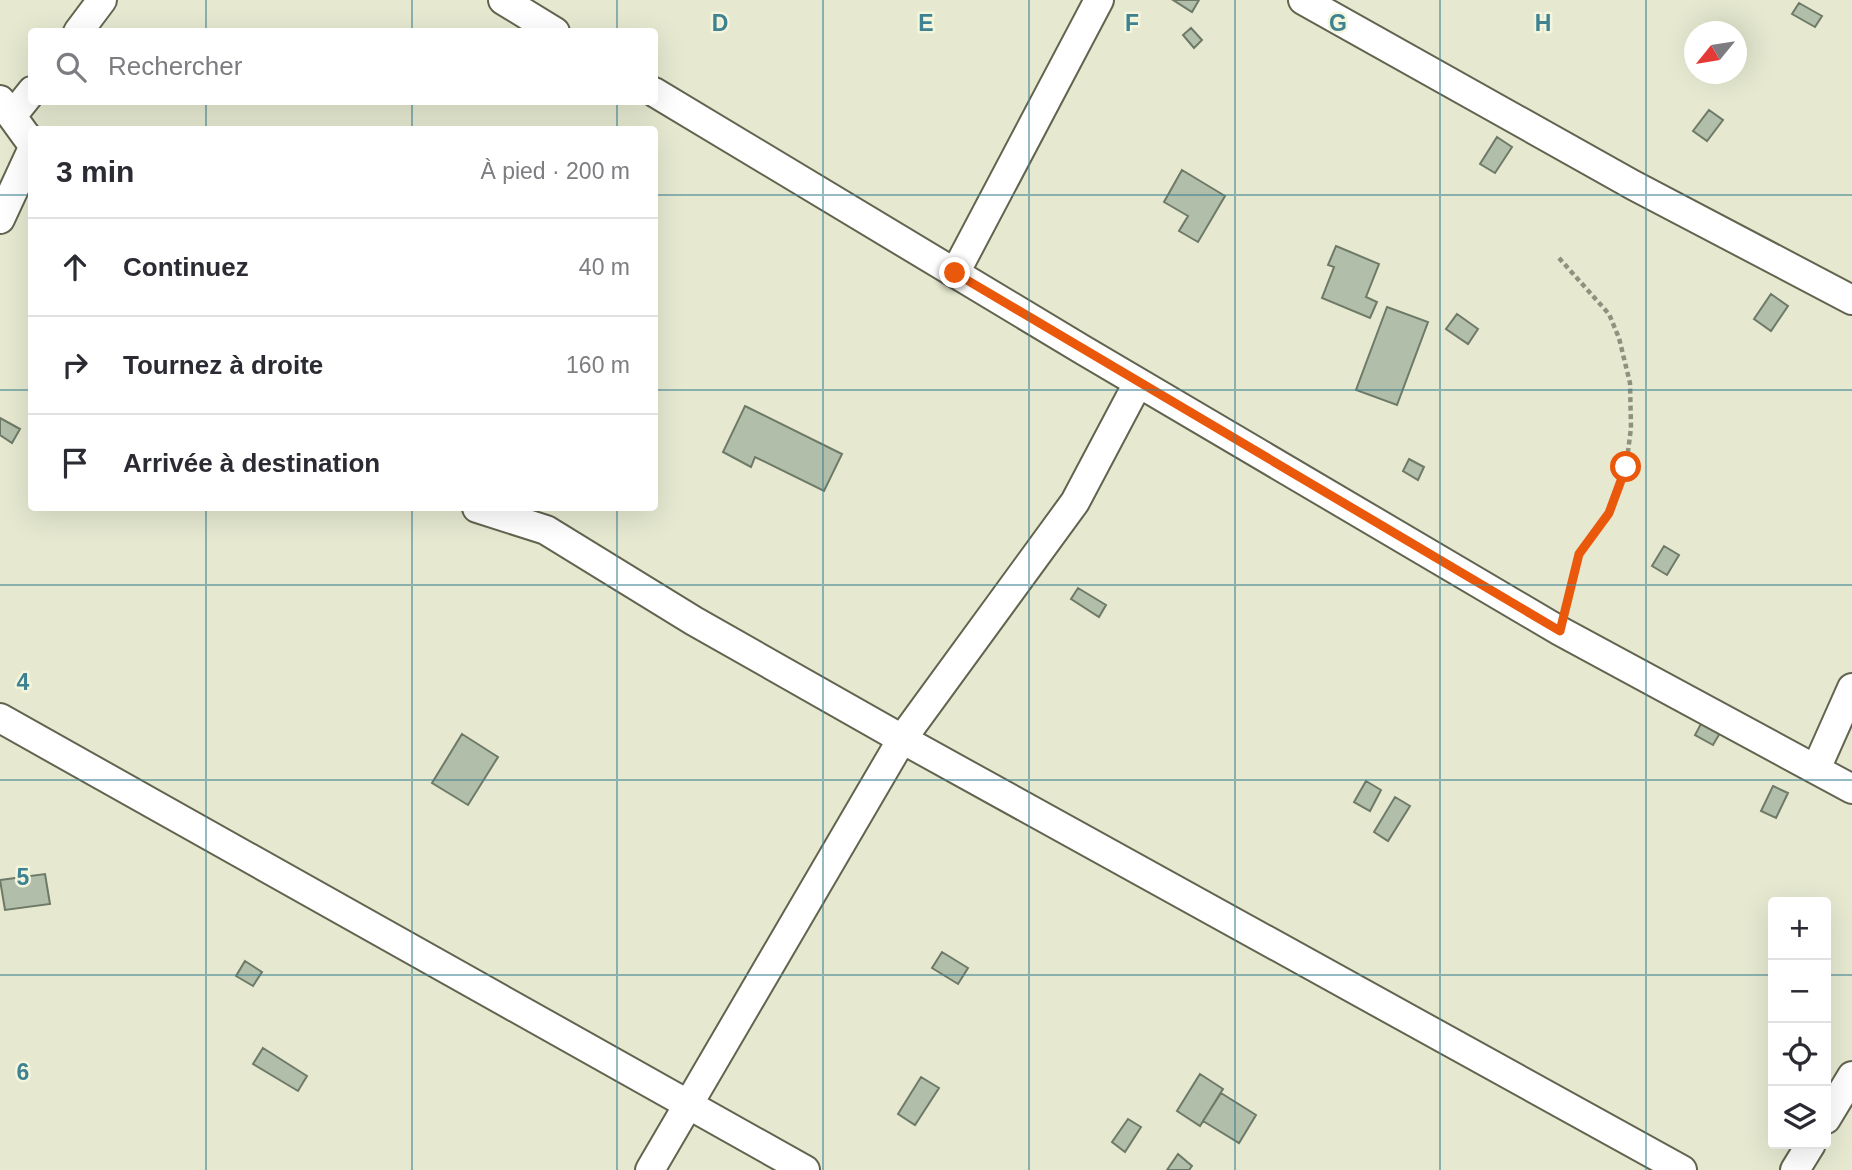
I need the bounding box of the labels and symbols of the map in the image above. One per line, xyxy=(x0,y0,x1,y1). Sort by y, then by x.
text: D xyxy=(712,10,728,36)
text: E xyxy=(918,10,934,36)
text: F xyxy=(1125,10,1139,36)
text: G xyxy=(1329,10,1347,36)
text: H xyxy=(1535,10,1551,36)
north arrow xyxy=(1684,21,1747,84)
route end xyxy=(939,257,970,288)
route start xyxy=(1610,451,1641,482)
text: 4 xyxy=(17,669,30,695)
text: 5 xyxy=(17,864,30,890)
text: 6 xyxy=(17,1059,29,1085)

